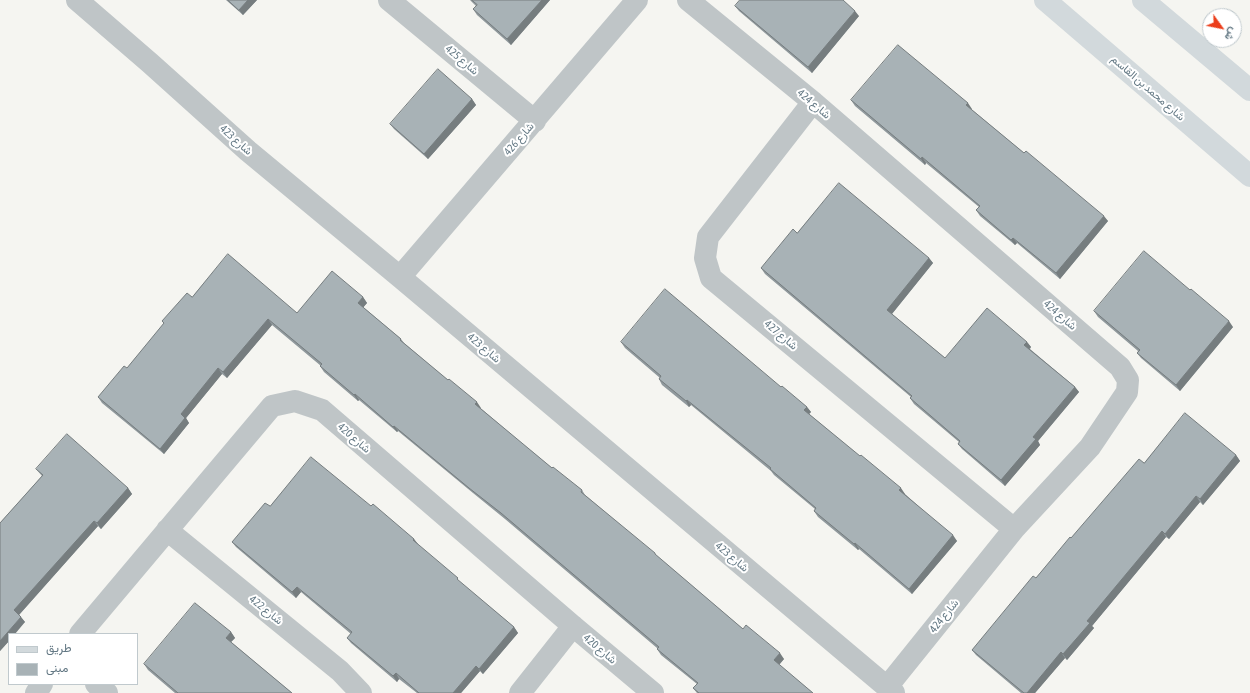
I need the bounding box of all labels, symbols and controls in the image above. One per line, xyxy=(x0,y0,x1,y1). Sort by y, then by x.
north arrow xyxy=(1202,8,1242,48)
text: ش xyxy=(1223,25,1240,43)
street label: شارع 425 xyxy=(443,42,481,78)
street label: شارع محمد بن القاسم xyxy=(1109,52,1187,124)
street label: شارع 424 xyxy=(795,86,833,122)
street label: شارع 426 xyxy=(501,120,537,158)
street label: شارع 423 xyxy=(217,122,255,158)
street label: شارع 424 xyxy=(1041,297,1079,333)
street label: شارع 427 xyxy=(762,317,800,353)
street label: شارع 423 xyxy=(465,330,503,366)
street label: شارع 420 xyxy=(335,420,373,456)
street label: شارع 423 xyxy=(713,539,751,575)
street label: شارع 422 xyxy=(247,593,285,627)
street label: شارع 424 xyxy=(927,597,961,635)
street label: شارع 420 xyxy=(581,631,619,667)
legend xyxy=(8,633,138,685)
text: طريق xyxy=(46,641,71,655)
text: مبنى xyxy=(46,661,68,675)

